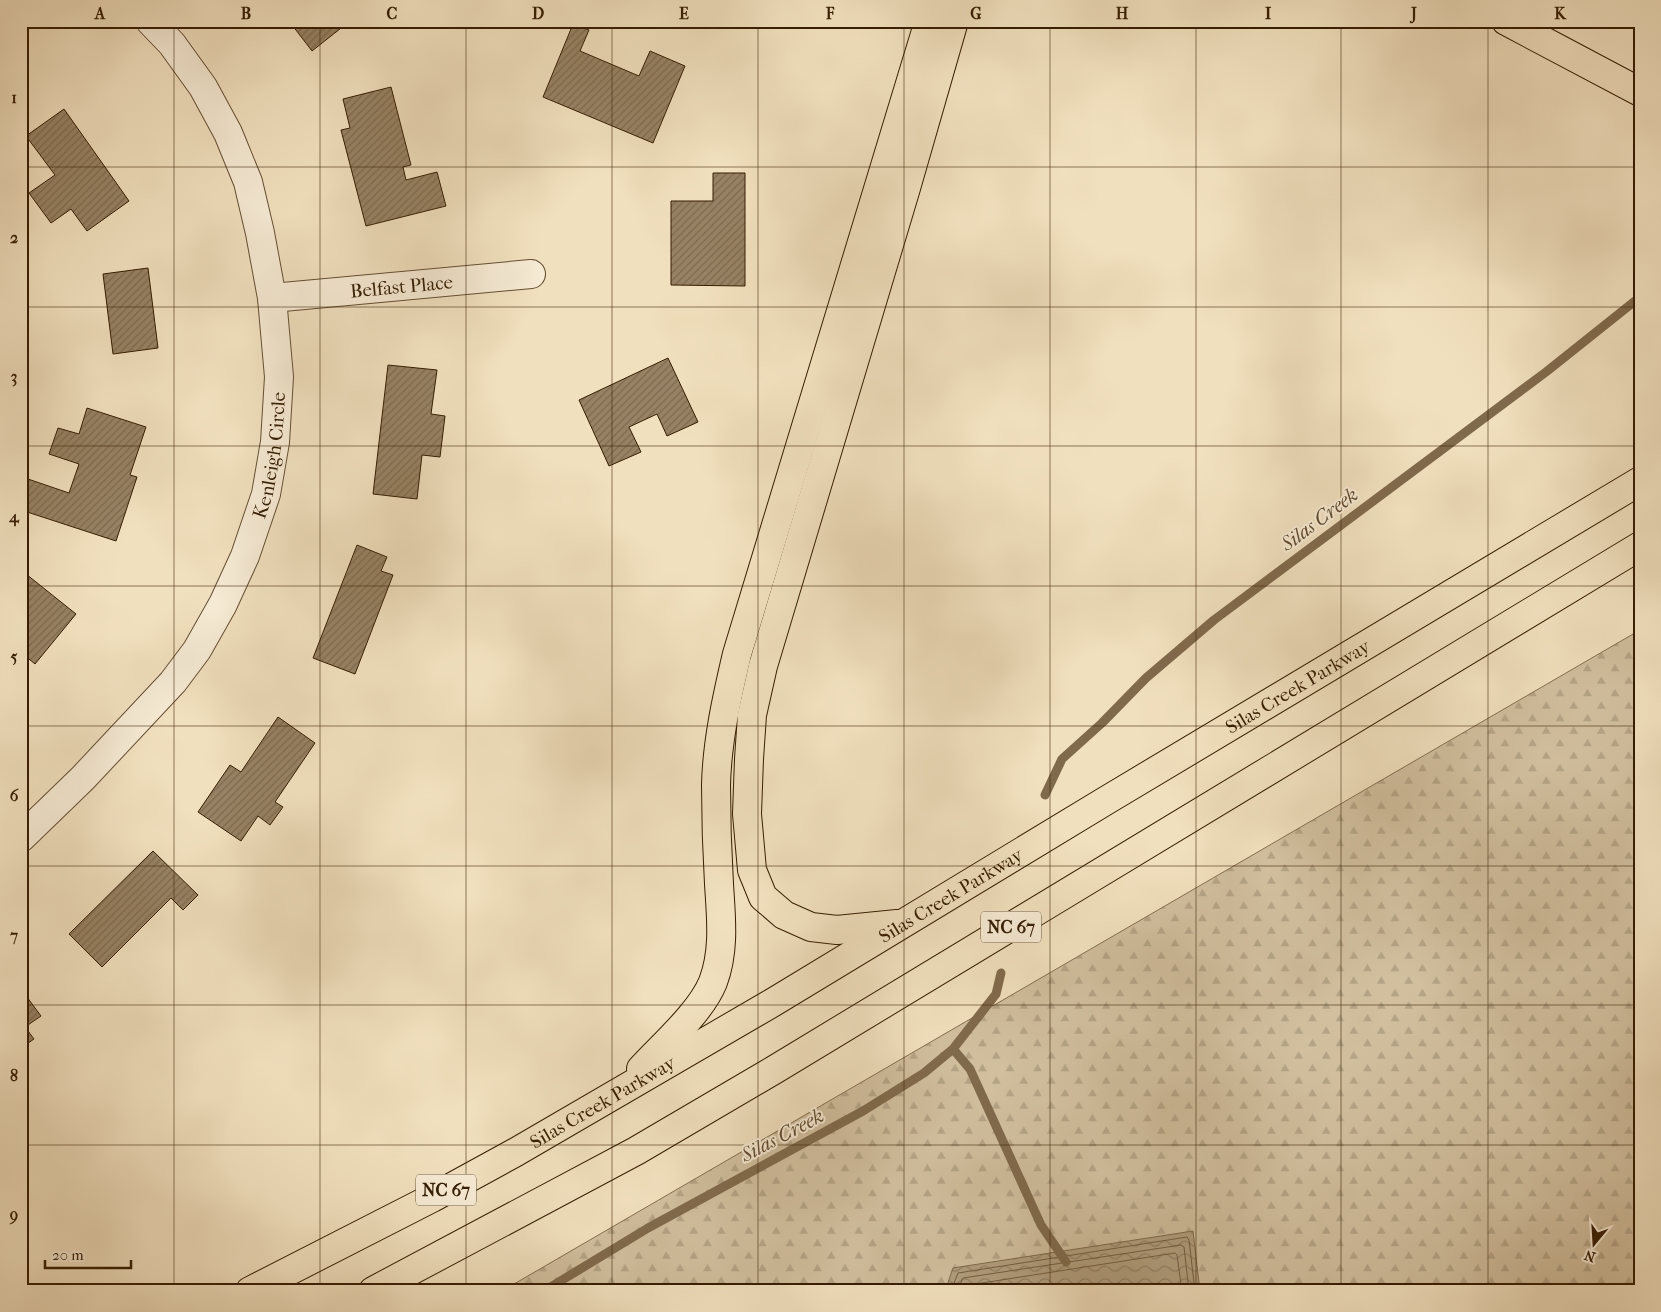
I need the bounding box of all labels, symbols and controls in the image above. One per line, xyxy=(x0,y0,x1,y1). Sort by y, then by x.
text: A xyxy=(94,4,106,23)
text: B xyxy=(241,4,251,23)
text: C xyxy=(387,4,398,23)
text: D xyxy=(532,4,544,23)
text: E xyxy=(679,4,689,23)
text: F xyxy=(825,4,835,23)
text: G xyxy=(970,4,982,23)
text: H xyxy=(1116,4,1129,23)
text: I xyxy=(1265,4,1272,23)
text: J xyxy=(1409,4,1417,24)
text: K xyxy=(1554,4,1567,23)
text: 1 xyxy=(11,88,17,107)
text: 2 xyxy=(10,228,18,247)
street label: Belfast Place xyxy=(349,271,454,303)
text: 3 xyxy=(11,367,17,387)
street label: Kenleigh Circle xyxy=(249,391,290,522)
water label: Silas Creek xyxy=(1275,483,1362,556)
text: 4 xyxy=(8,507,20,527)
street label: Silas Creek Parkway xyxy=(1222,635,1375,738)
text: 5 xyxy=(11,647,18,666)
text: 6 xyxy=(10,786,19,805)
street label: Silas Creek Parkway xyxy=(875,843,1028,948)
road number: NC 67 xyxy=(981,912,1041,942)
text: 7 xyxy=(9,926,18,945)
street label: Silas Creek Parkway xyxy=(526,1051,680,1153)
text: 8 xyxy=(10,1066,18,1085)
water label: Silas Creek xyxy=(736,1104,828,1167)
road number: NC 67 xyxy=(416,1174,476,1206)
text: 9 xyxy=(9,1205,18,1225)
north arrow xyxy=(1568,1220,1618,1270)
scale bar xyxy=(45,1237,131,1269)
text: 20 m xyxy=(52,1246,84,1264)
text: N xyxy=(1582,1246,1598,1266)

